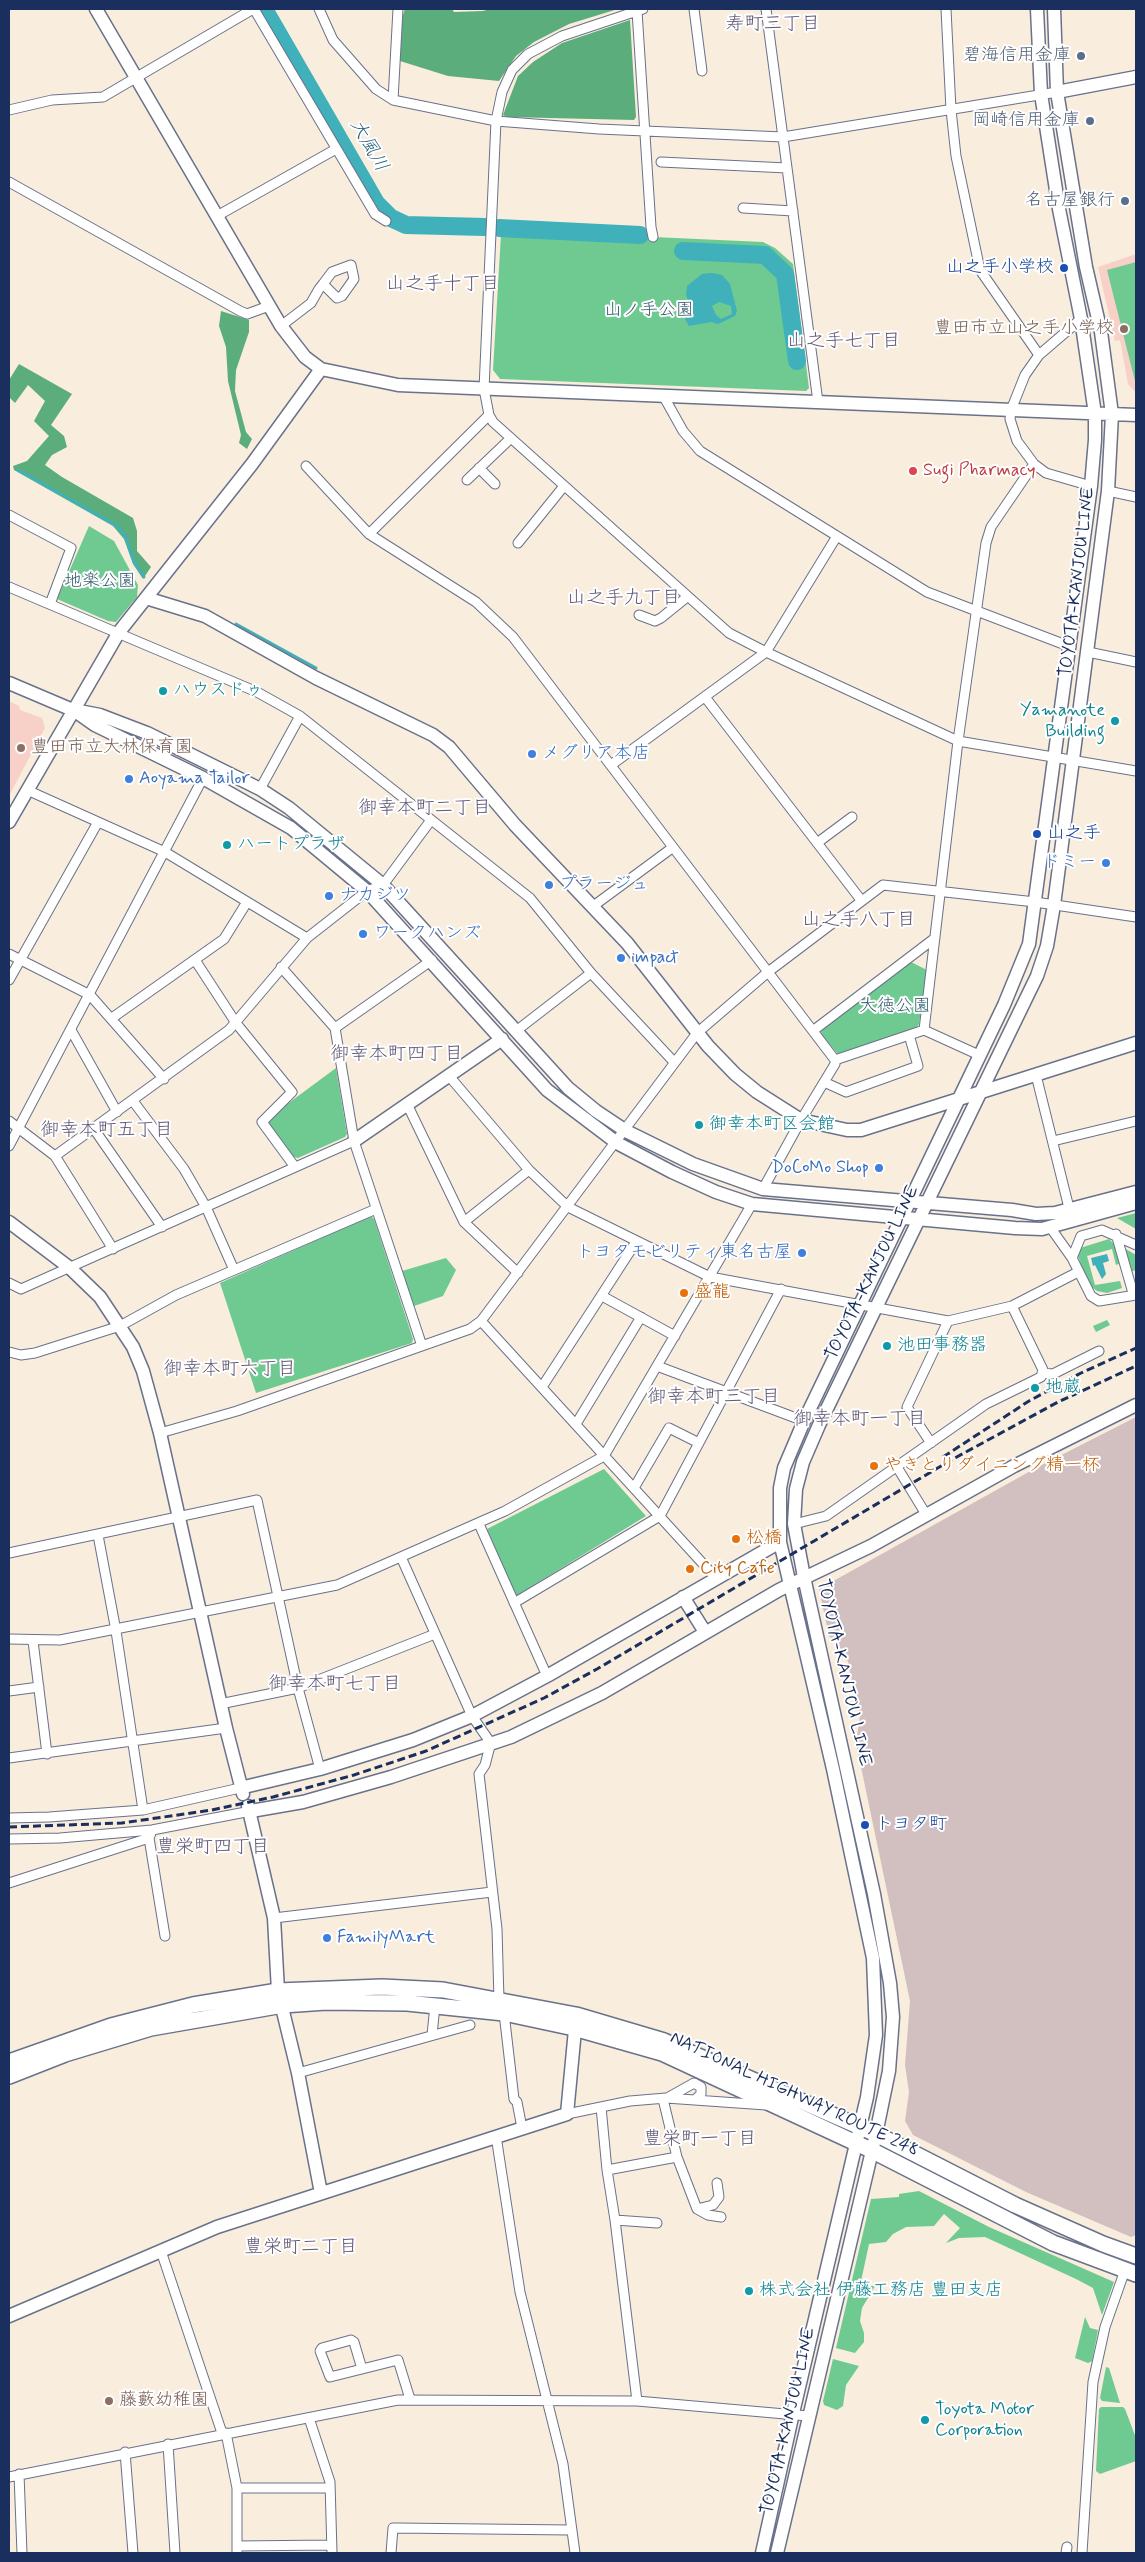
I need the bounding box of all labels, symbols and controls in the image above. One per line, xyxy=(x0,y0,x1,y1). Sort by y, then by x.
district label: 寿町三丁目 xyxy=(726,14,820,36)
place label: 碧海信用金庫 xyxy=(963,45,1071,67)
marker: 碧海信用金庫 xyxy=(1075,50,1087,62)
place label: 岡崎信用金庫 xyxy=(972,110,1080,132)
marker: 岡崎信用金庫 xyxy=(1084,115,1096,127)
water label: 大風川 xyxy=(344,116,392,176)
place label: 名古屋銀行 xyxy=(1025,190,1115,212)
marker: 名古屋銀行 xyxy=(1119,195,1131,207)
place label: 山之手小学校 xyxy=(946,257,1054,279)
marker: 山之手小学校 xyxy=(1058,262,1070,274)
district label: 山之手十丁目 xyxy=(386,274,500,296)
park label: 山ノ手公園 xyxy=(604,300,694,322)
place label: 豊田市立山之手小学校 xyxy=(934,318,1114,340)
marker: 豊田市立山之手小学校 xyxy=(1118,323,1130,335)
district label: 山之手七丁目 xyxy=(787,331,901,353)
place label: Sugi Pharmacy xyxy=(923,460,1036,482)
marker: Sugi Pharmacy xyxy=(907,465,919,477)
street label: TOYOTA-KANJOU LINE xyxy=(1056,486,1100,678)
park label: 地楽公園 xyxy=(64,571,136,593)
district label: 山之手九丁目 xyxy=(567,588,681,610)
place label: ハウスドゥ xyxy=(173,680,263,702)
marker: ハウスドゥ xyxy=(157,685,169,697)
place label: Yamanote Building xyxy=(1020,700,1105,742)
marker: Yamanote Building xyxy=(1109,715,1121,727)
place label: 豊田市立大林保育園 xyxy=(31,737,193,759)
marker: 豊田市立大林保育園 xyxy=(15,742,27,754)
place label: メグリア本店 xyxy=(542,743,650,765)
marker: メグリア本店 xyxy=(526,748,538,760)
place label: Aoyama Tailor xyxy=(139,768,250,790)
marker: Aoyama Tailor xyxy=(123,773,135,785)
district label: 御幸本町二丁目 xyxy=(359,798,491,820)
place label: 山之手 xyxy=(1047,823,1101,845)
marker: 山之手 xyxy=(1031,828,1043,840)
place label: ハートプラザ xyxy=(237,834,345,856)
marker: ハートプラザ xyxy=(221,839,233,851)
place label: ドミー xyxy=(1042,852,1096,874)
marker: ドミー xyxy=(1100,857,1112,869)
place label: プラージュ xyxy=(559,874,649,896)
marker: プラージュ xyxy=(543,879,555,891)
place label: ナカジツ xyxy=(339,885,411,907)
marker: ナカジツ xyxy=(323,890,335,902)
district label: 山之手八丁目 xyxy=(802,910,916,932)
place label: ワークハンズ xyxy=(373,923,481,945)
marker: ワークハンズ xyxy=(357,928,369,940)
place label: impact xyxy=(631,947,679,969)
marker: impact xyxy=(615,952,627,964)
park label: 大徳公園 xyxy=(859,996,931,1018)
district label: 御幸本町四丁目 xyxy=(331,1044,463,1066)
place label: 御幸本町区会館 xyxy=(709,1114,835,1136)
marker: 御幸本町区会館 xyxy=(693,1119,705,1131)
district label: 御幸本町五丁目 xyxy=(41,1120,173,1142)
place label: DoCoMo Shop xyxy=(772,1157,869,1179)
marker: DoCoMo Shop xyxy=(873,1162,885,1174)
street label: TOYOTA-KANJOU LINE xyxy=(821,1182,925,1364)
place label: トヨタモビリティ東名古屋 xyxy=(576,1242,792,1264)
marker: トヨタモビリティ東名古屋 xyxy=(796,1247,808,1259)
place label: 盛龍 xyxy=(694,1282,730,1304)
marker: 盛龍 xyxy=(678,1287,690,1299)
place label: 池田事務器 xyxy=(897,1335,987,1357)
marker: 池田事務器 xyxy=(881,1340,893,1352)
district label: 御幸本町六丁目 xyxy=(164,1359,296,1381)
place label: 地蔵 xyxy=(1045,1377,1081,1399)
marker: 地蔵 xyxy=(1029,1382,1041,1394)
district label: 御幸本町三丁目 xyxy=(648,1387,780,1409)
district label: 御幸本町一丁目 xyxy=(794,1409,926,1431)
place label: やきとりダイニング精一杯 xyxy=(884,1455,1100,1477)
marker: やきとりダイニング精一杯 xyxy=(868,1460,880,1472)
place label: 松橋 xyxy=(746,1528,782,1550)
marker: 松橋 xyxy=(730,1533,742,1545)
place label: City Cafe xyxy=(700,1558,775,1580)
marker: City Cafe xyxy=(684,1563,696,1575)
street label: TOYOTA-KANJOU LINE xyxy=(811,1577,875,1769)
district label: 御幸本町七丁目 xyxy=(269,1674,401,1696)
place label: トヨタ町 xyxy=(875,1814,947,1836)
marker: トヨタ町 xyxy=(859,1819,871,1831)
district label: 豊栄町四丁目 xyxy=(156,1837,270,1859)
place label: FamilyMart xyxy=(337,1927,435,1949)
marker: FamilyMart xyxy=(321,1932,333,1944)
street label: NATIONAL HIGHWAY ROUTE 248 xyxy=(666,2028,922,2162)
district label: 豊栄町一丁目 xyxy=(643,2129,757,2151)
district label: 豊栄町二丁目 xyxy=(244,2237,358,2259)
place label: 株式会社 伊藤工務店 豊田支店 xyxy=(759,2280,1003,2302)
marker: 株式会社 伊藤工務店 豊田支店 xyxy=(743,2285,755,2297)
street label: TOYOTA-KANJOU LINE xyxy=(757,2325,821,2517)
place label: 藤藪幼稚園 xyxy=(119,2390,209,2412)
marker: 藤藪幼稚園 xyxy=(103,2395,115,2407)
place label: Toyota Motor Corporation xyxy=(935,2399,1034,2442)
marker: Toyota Motor Corporation xyxy=(919,2414,931,2426)

